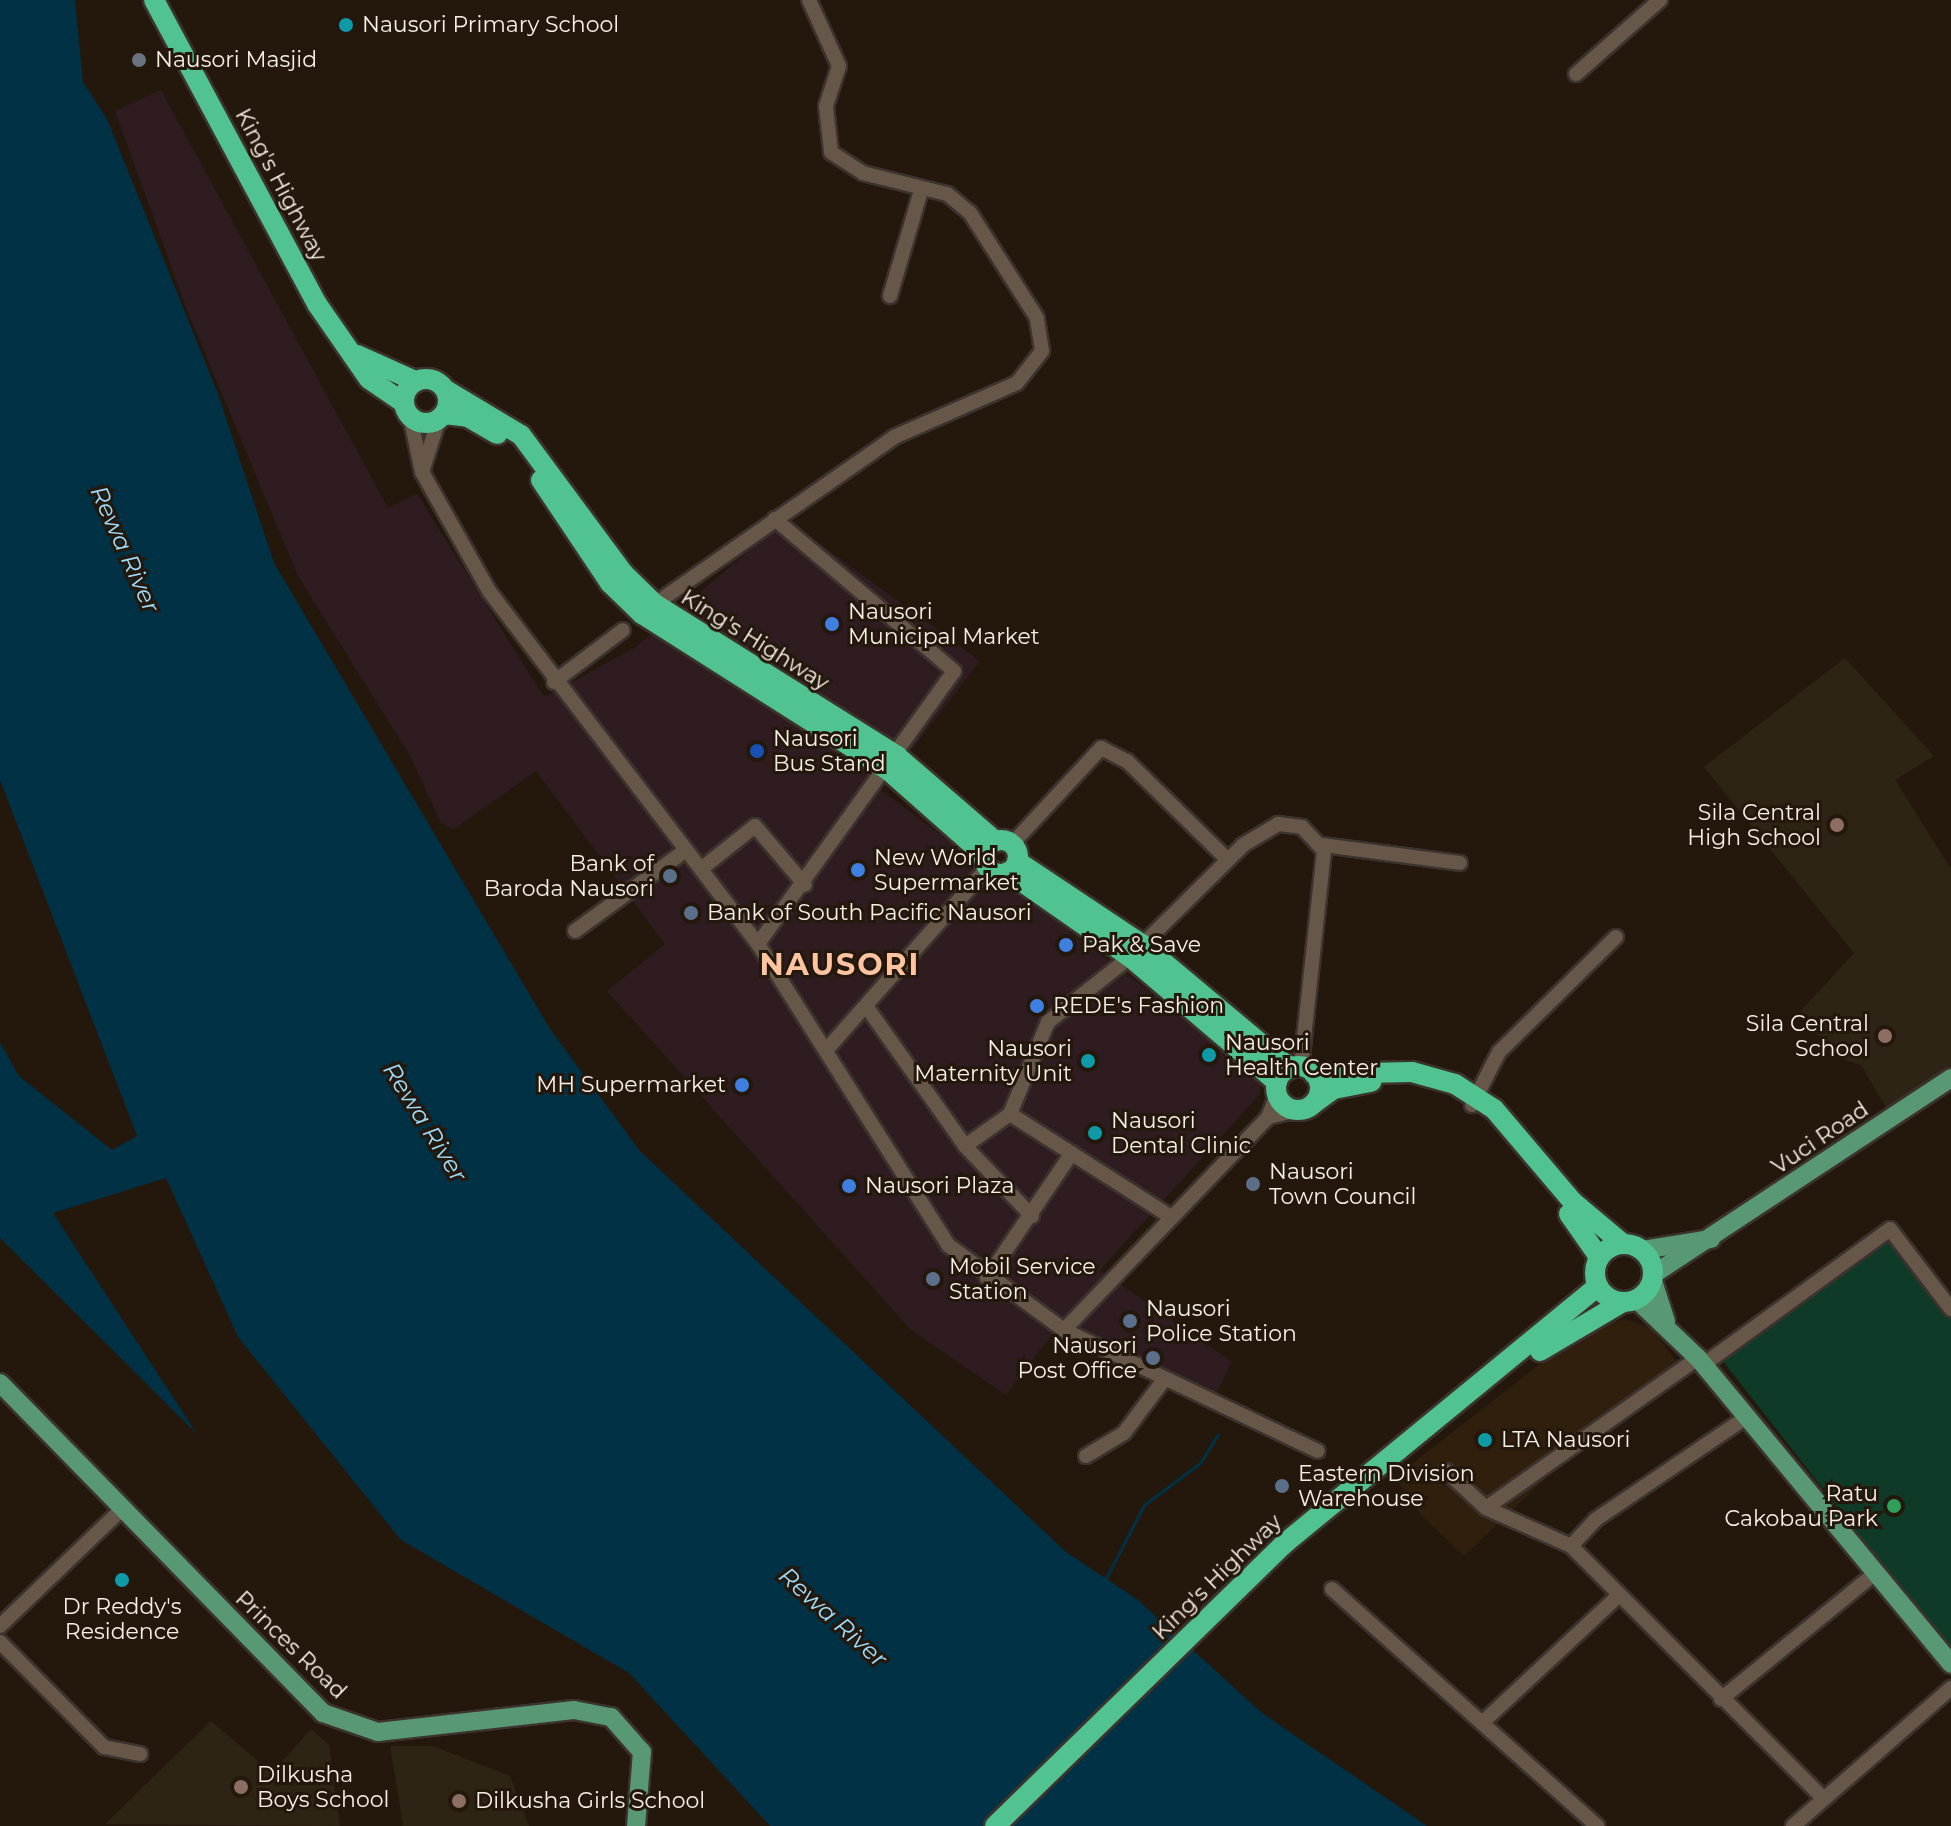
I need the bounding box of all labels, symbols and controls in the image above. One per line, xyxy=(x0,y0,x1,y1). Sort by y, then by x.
place label: Nausori Primary School xyxy=(362,12,619,38)
marker: Nausori Primary School xyxy=(337,16,355,34)
place label: Nausori Masjid xyxy=(155,47,317,73)
marker: Nausori Masjid xyxy=(130,51,148,69)
street label: King's Highway xyxy=(230,104,332,266)
water label: Rewa River xyxy=(84,481,166,617)
street label: King's Highway xyxy=(676,584,834,696)
place label: Nausori Municipal Market xyxy=(848,598,1040,650)
marker: Nausori Municipal Market xyxy=(823,615,841,633)
place label: Nausori Bus Stand xyxy=(773,725,886,776)
marker: Nausori Bus Stand xyxy=(748,742,766,760)
place label: Sila Central High School xyxy=(1687,799,1821,850)
marker: Sila Central High School xyxy=(1828,816,1846,834)
place label: New World Supermarket xyxy=(874,844,1019,896)
place label: Bank of Baroda Nausori xyxy=(484,850,654,902)
marker: New World Supermarket xyxy=(849,861,867,879)
marker: Bank of Baroda Nausori xyxy=(661,867,679,885)
place label: Bank of South Pacific Nausori xyxy=(707,900,1032,926)
marker: Bank of South Pacific Nausori xyxy=(682,904,700,922)
place label: Pak & Save xyxy=(1082,932,1201,958)
marker: Pak & Save xyxy=(1057,936,1075,954)
district label: NAUSORI xyxy=(760,947,920,983)
place label: REDE's Fashion xyxy=(1053,993,1224,1019)
marker: REDE's Fashion xyxy=(1028,997,1046,1015)
place label: Sila Central School xyxy=(1746,1010,1869,1062)
marker: Sila Central School xyxy=(1876,1027,1894,1045)
place label: Nausori Health Center xyxy=(1225,1029,1378,1080)
place label: Nausori Maternity Unit xyxy=(914,1035,1072,1086)
marker: Nausori Health Center xyxy=(1200,1046,1218,1064)
marker: Nausori Maternity Unit xyxy=(1079,1052,1097,1070)
water label: Rewa River xyxy=(377,1057,473,1187)
place label: MH Supermarket xyxy=(536,1072,726,1098)
marker: MH Supermarket xyxy=(733,1076,751,1094)
street label: Vuci Road xyxy=(1767,1096,1873,1180)
place label: Nausori Dental Clinic xyxy=(1111,1107,1251,1158)
marker: Nausori Dental Clinic xyxy=(1086,1124,1104,1142)
place label: Nausori Town Council xyxy=(1269,1158,1416,1210)
place label: Nausori Plaza xyxy=(865,1173,1014,1199)
marker: Nausori Town Council xyxy=(1244,1175,1262,1193)
marker: Nausori Plaza xyxy=(840,1177,858,1195)
place label: Mobil Service Station xyxy=(949,1253,1096,1304)
marker: Mobil Service Station xyxy=(924,1270,942,1288)
place label: Nausori Police Station xyxy=(1146,1295,1297,1346)
marker: Nausori Police Station xyxy=(1121,1312,1139,1330)
place label: Nausori Post Office xyxy=(1017,1332,1137,1384)
marker: Nausori Post Office xyxy=(1144,1349,1162,1367)
place label: LTA Nausori xyxy=(1501,1427,1630,1453)
marker: LTA Nausori xyxy=(1476,1431,1494,1449)
place label: Eastern Division Warehouse xyxy=(1298,1460,1475,1512)
marker: Eastern Division Warehouse xyxy=(1273,1477,1291,1495)
place label: Ratu Cakobau Park xyxy=(1724,1480,1878,1532)
marker: Ratu Cakobau Park xyxy=(1885,1497,1903,1515)
street label: King's Highway xyxy=(1147,1509,1287,1645)
water label: Rewa River xyxy=(773,1561,893,1673)
marker: Dr Reddy's Residence xyxy=(113,1571,131,1589)
street label: Princes Road xyxy=(230,1585,352,1705)
place label: Dr Reddy's Residence xyxy=(63,1593,181,1644)
place label: Dilkusha Boys School xyxy=(257,1761,389,1812)
marker: Dilkusha Boys School xyxy=(232,1778,250,1796)
place label: Dilkusha Girls School xyxy=(475,1788,705,1814)
marker: Dilkusha Girls School xyxy=(450,1792,468,1810)

